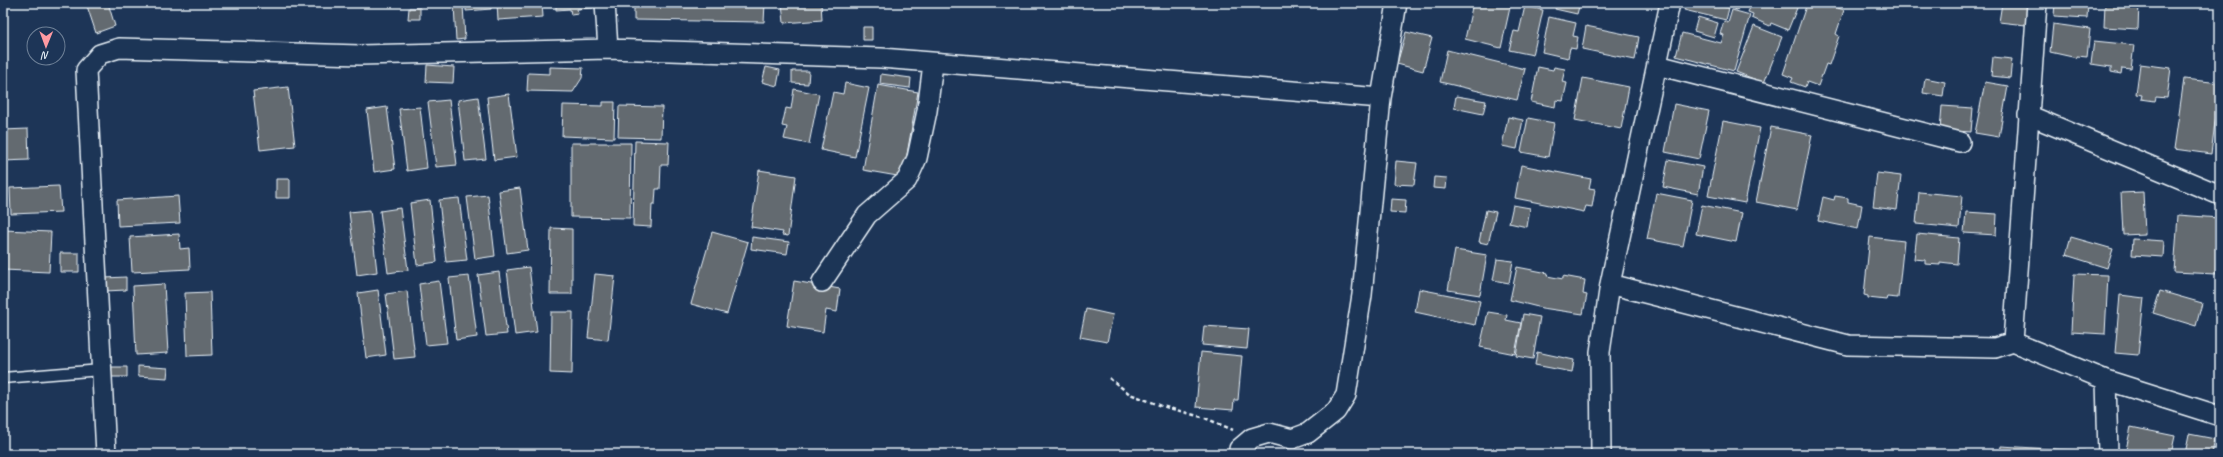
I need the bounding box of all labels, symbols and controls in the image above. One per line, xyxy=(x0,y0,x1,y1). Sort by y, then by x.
north arrow xyxy=(26,26,66,66)
text: N xyxy=(40,49,49,63)

